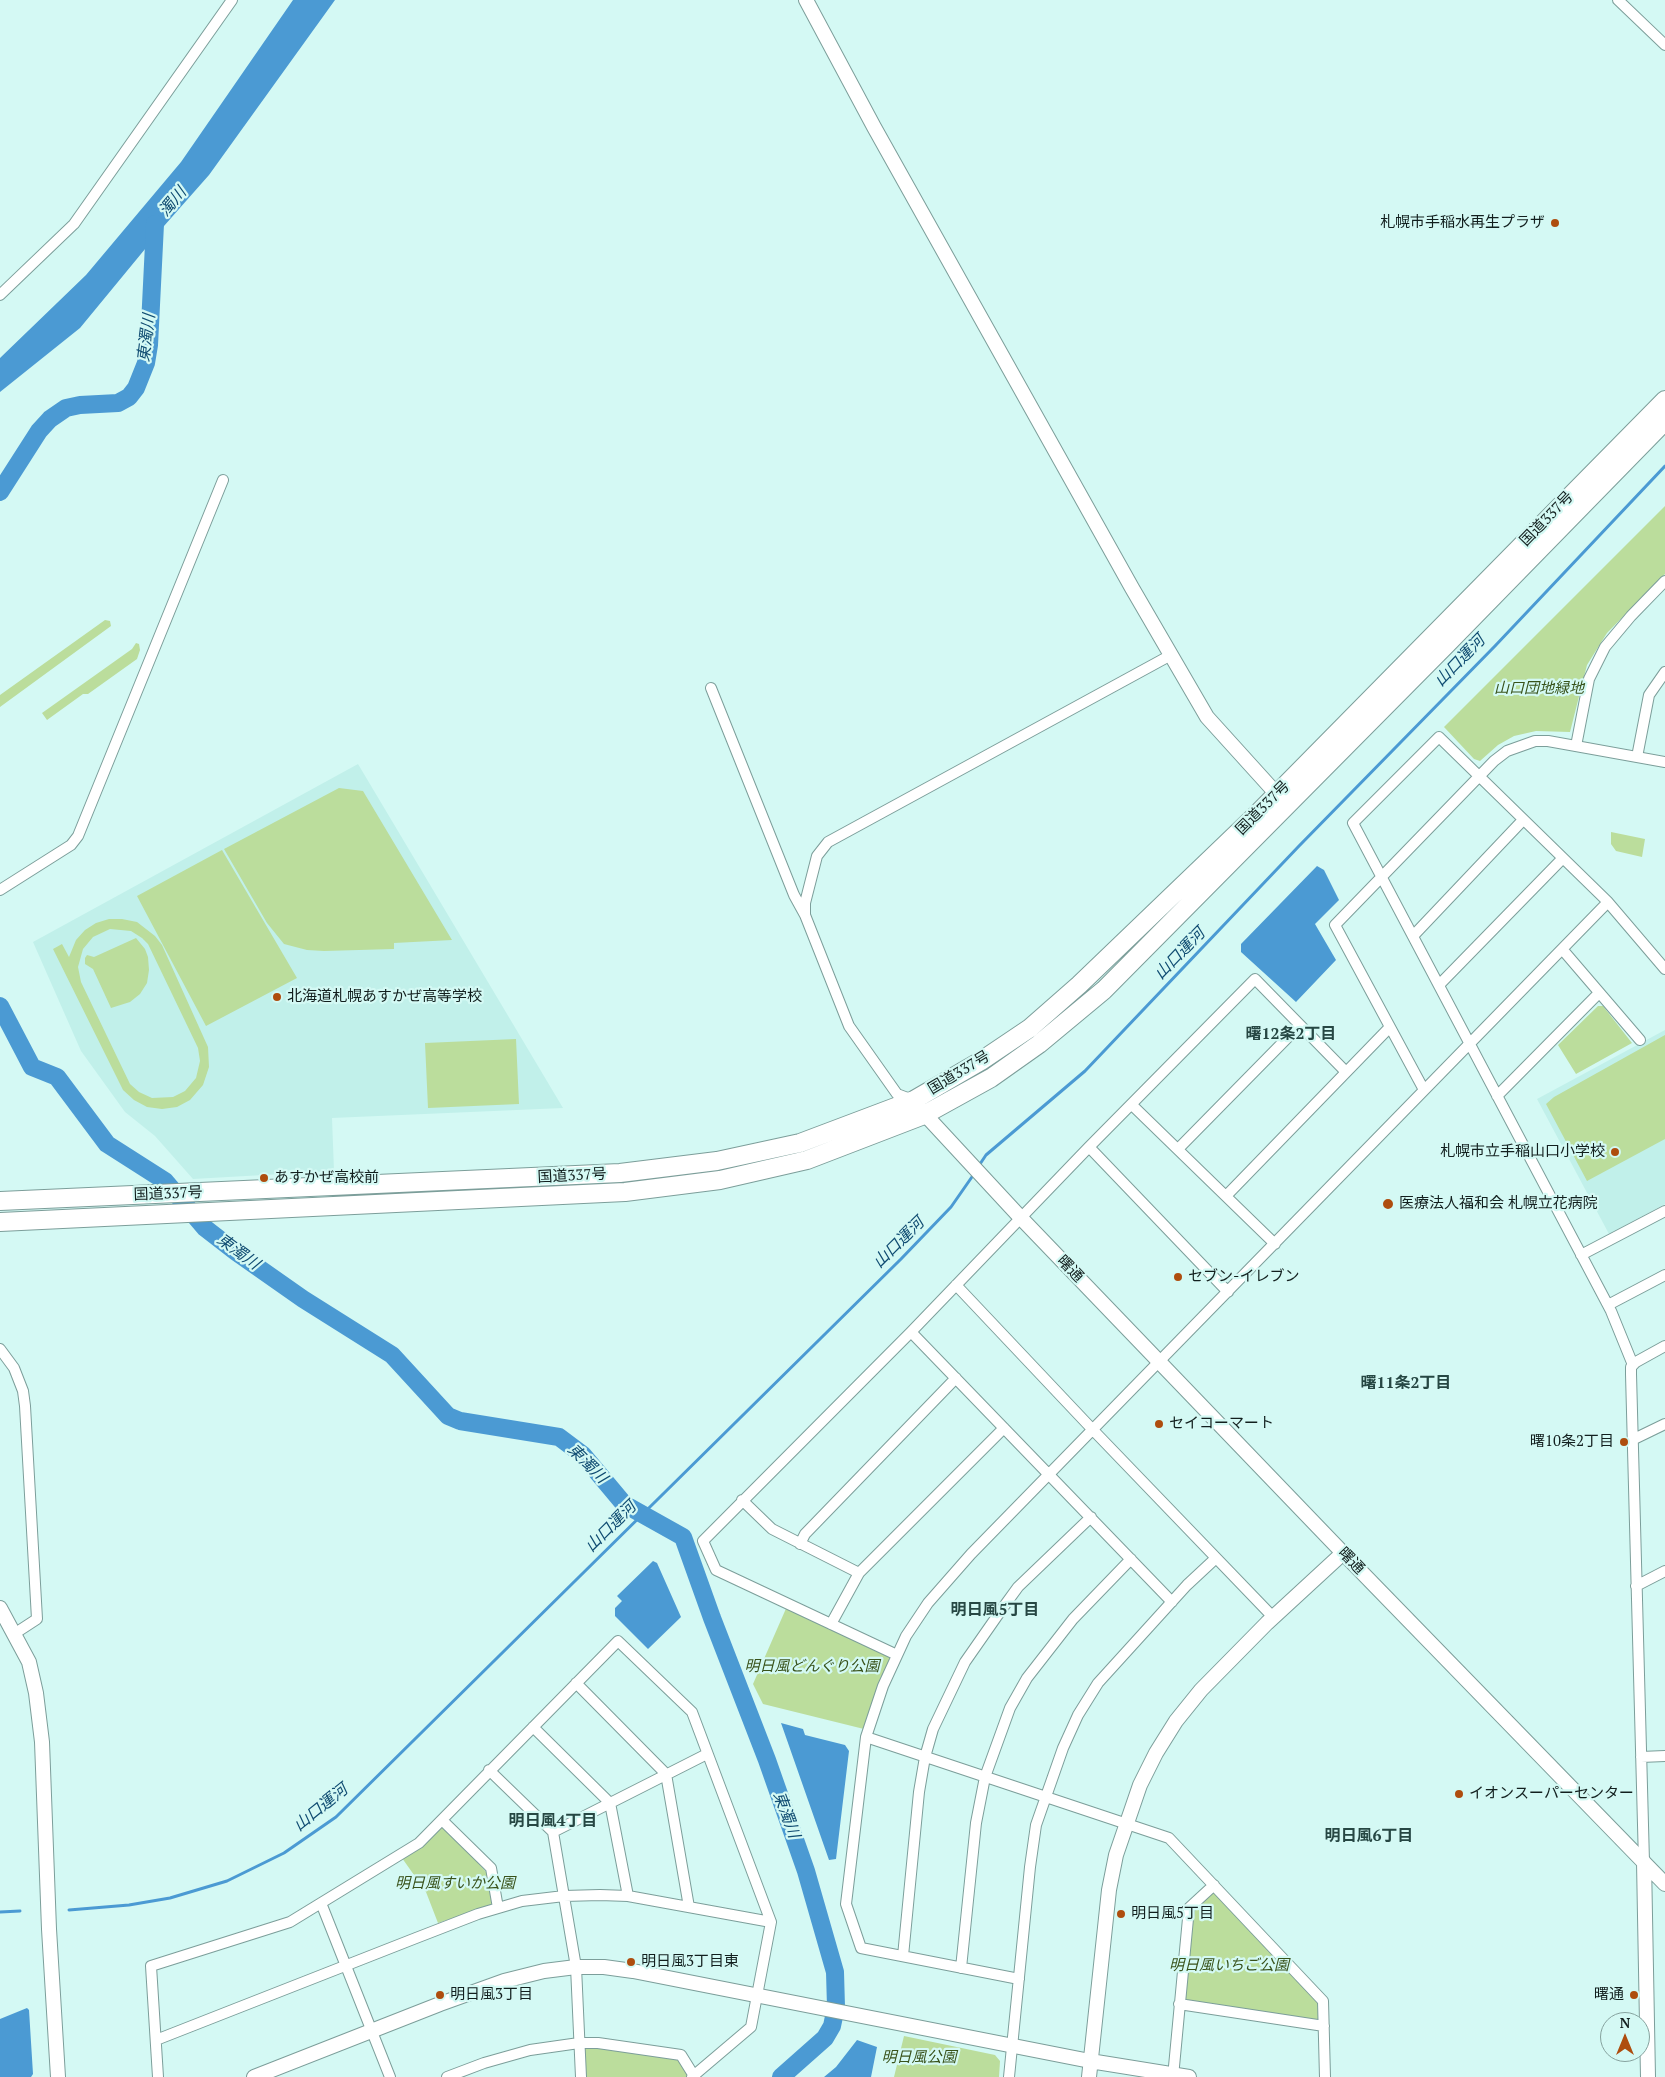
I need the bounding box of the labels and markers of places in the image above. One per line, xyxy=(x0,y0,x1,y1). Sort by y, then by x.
place label: 札幌市手稲水再生プラザ xyxy=(1380,214,1545,232)
marker: 札幌市手稲水再生プラザ xyxy=(1549,217,1561,229)
place label: 北海道札幌あすかぜ高等学校 xyxy=(287,988,482,1006)
marker: 北海道札幌あすかぜ高等学校 xyxy=(271,991,283,1003)
place label: 札幌市立手稲山口小学校 xyxy=(1440,1143,1605,1161)
marker: 札幌市立手稲山口小学校 xyxy=(1609,1146,1621,1158)
place label: あすかぜ高校前 xyxy=(274,1169,379,1187)
marker: あすかぜ高校前 xyxy=(258,1172,270,1184)
place label: 医療法人福和会 札幌立花病院 xyxy=(1399,1195,1598,1213)
marker: 医療法人福和会 札幌立花病院 xyxy=(1381,1197,1395,1211)
place label: セブン-イレブン xyxy=(1188,1268,1299,1286)
marker: セブン-イレブン xyxy=(1172,1271,1184,1283)
place label: セイコーマート xyxy=(1169,1415,1274,1433)
marker: セイコーマート xyxy=(1153,1418,1165,1430)
place label: 曙10条2丁目 xyxy=(1530,1433,1614,1451)
marker: 曙10条2丁目 xyxy=(1618,1436,1630,1448)
place label: イオンスーパーセンター xyxy=(1469,1785,1634,1803)
marker: イオンスーパーセンター xyxy=(1453,1788,1465,1800)
place label: 明日風5丁目 xyxy=(1131,1905,1214,1923)
marker: 明日風5丁目 xyxy=(1115,1908,1127,1920)
place label: 明日風3丁目東 xyxy=(641,1953,739,1971)
marker: 明日風3丁目東 xyxy=(625,1956,637,1968)
place label: 明日風3丁目 xyxy=(450,1986,533,2004)
place label: 曙通 xyxy=(1594,1986,1624,2004)
marker: 明日風3丁目 xyxy=(434,1989,446,2001)
marker: 曙通 xyxy=(1628,1989,1640,2001)

